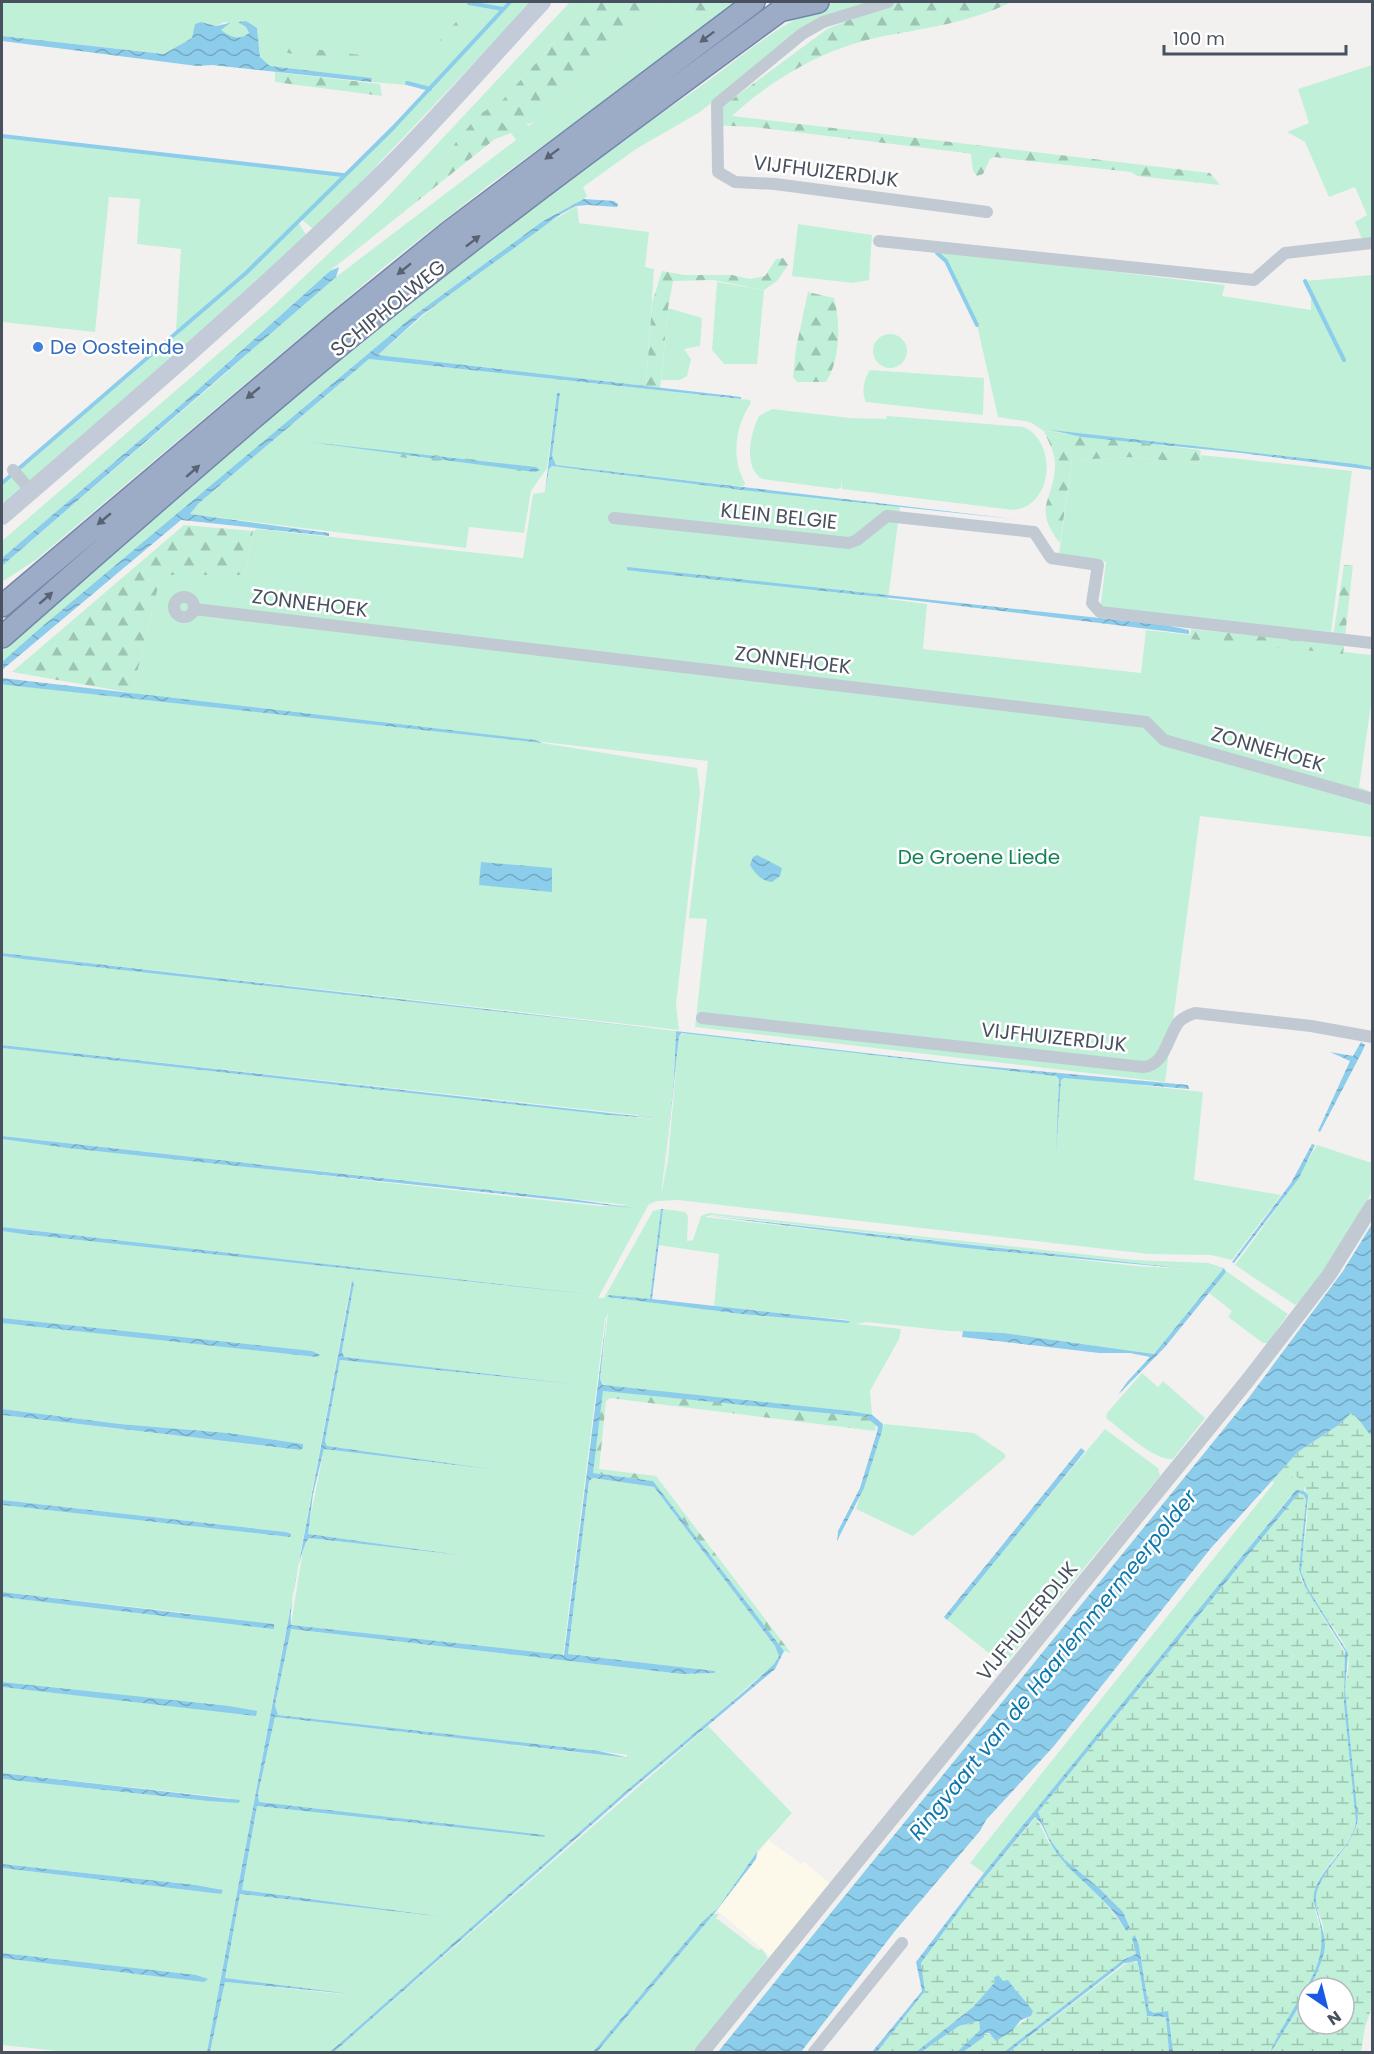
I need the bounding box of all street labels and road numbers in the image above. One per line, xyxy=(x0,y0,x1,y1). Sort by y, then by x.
street label: VIJFHUIZERDIJK xyxy=(752,148,900,194)
street label: SCHIPHOLWEG xyxy=(324,253,452,363)
street label: KLEIN BELGIE xyxy=(719,496,839,536)
street label: ZONNEHOEK xyxy=(250,582,370,624)
street label: ZONNEHOEK xyxy=(733,639,853,681)
street label: ZONNEHOEK xyxy=(1208,719,1328,779)
street label: VIJFHUIZERDIJK xyxy=(980,1015,1128,1059)
street label: VIJFHUIZERDIJK xyxy=(970,1555,1084,1687)

